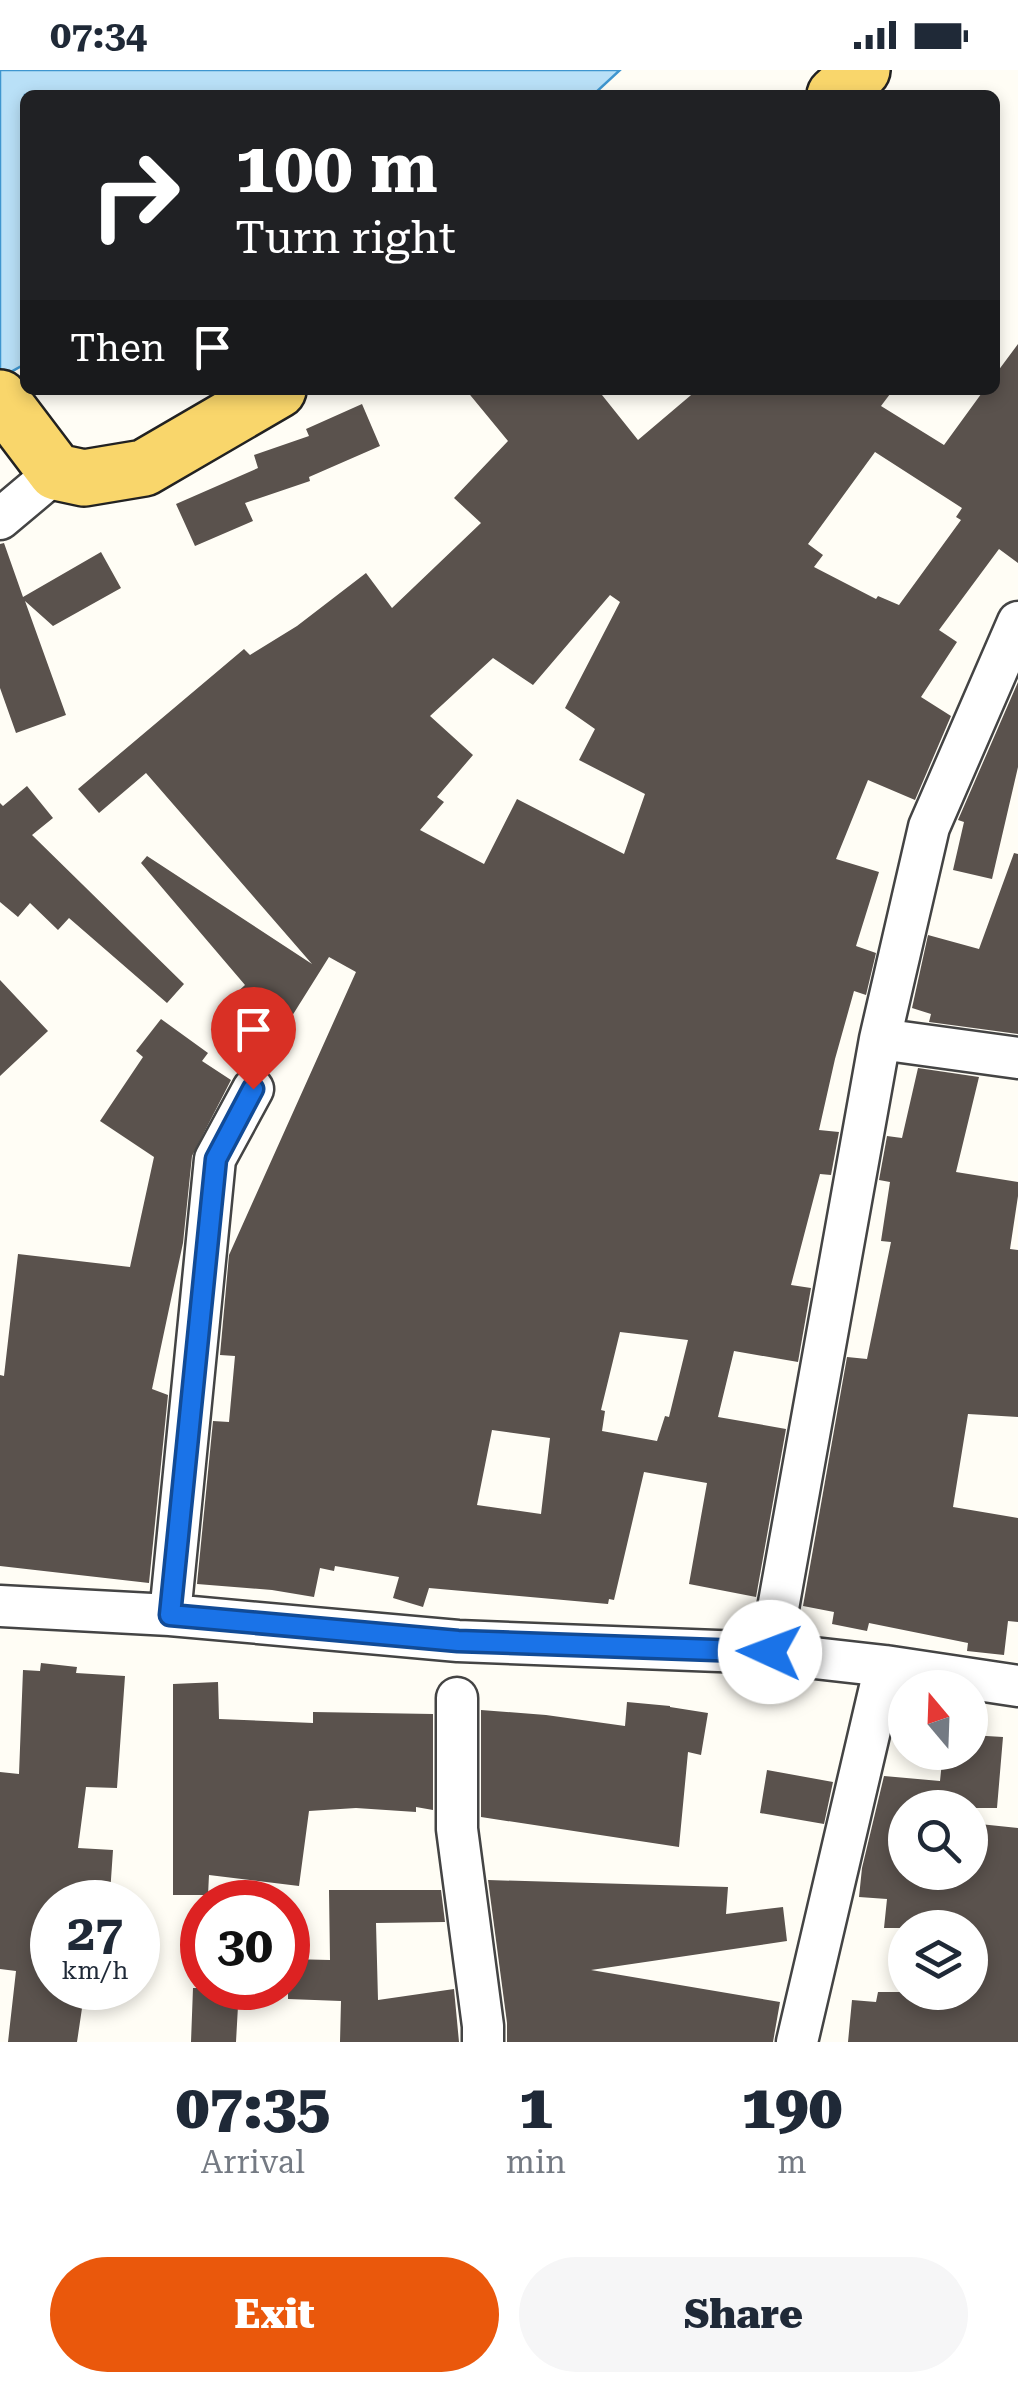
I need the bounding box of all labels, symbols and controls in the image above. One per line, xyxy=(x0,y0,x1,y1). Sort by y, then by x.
text: 07:34 xyxy=(50,13,147,57)
text: 100 m xyxy=(235,127,438,209)
icon: right xyxy=(70,130,200,260)
text: Turn right xyxy=(235,211,456,264)
icon: arrive xyxy=(185,320,240,375)
text: Then xyxy=(70,326,165,370)
pin xyxy=(211,987,296,1090)
icon: arrive xyxy=(226,1002,281,1057)
position arrow xyxy=(718,1600,822,1704)
north arrow xyxy=(888,1670,988,1770)
map controls xyxy=(888,1670,988,2010)
button: search xyxy=(888,1790,988,1890)
speed limit sign: 30 xyxy=(180,1880,310,2010)
text: 27 xyxy=(67,1904,123,1962)
button: layers xyxy=(888,1910,988,2010)
text: km/h xyxy=(62,1956,128,1985)
text: 07:35 xyxy=(176,2072,330,2143)
text: 1 xyxy=(519,2072,553,2143)
text: 190 xyxy=(741,2072,842,2143)
text: Arrival xyxy=(201,2143,305,2181)
text: min xyxy=(506,2143,566,2181)
text: m xyxy=(777,2143,806,2181)
button: Exit xyxy=(50,2257,499,2372)
button: Share xyxy=(519,2257,968,2372)

